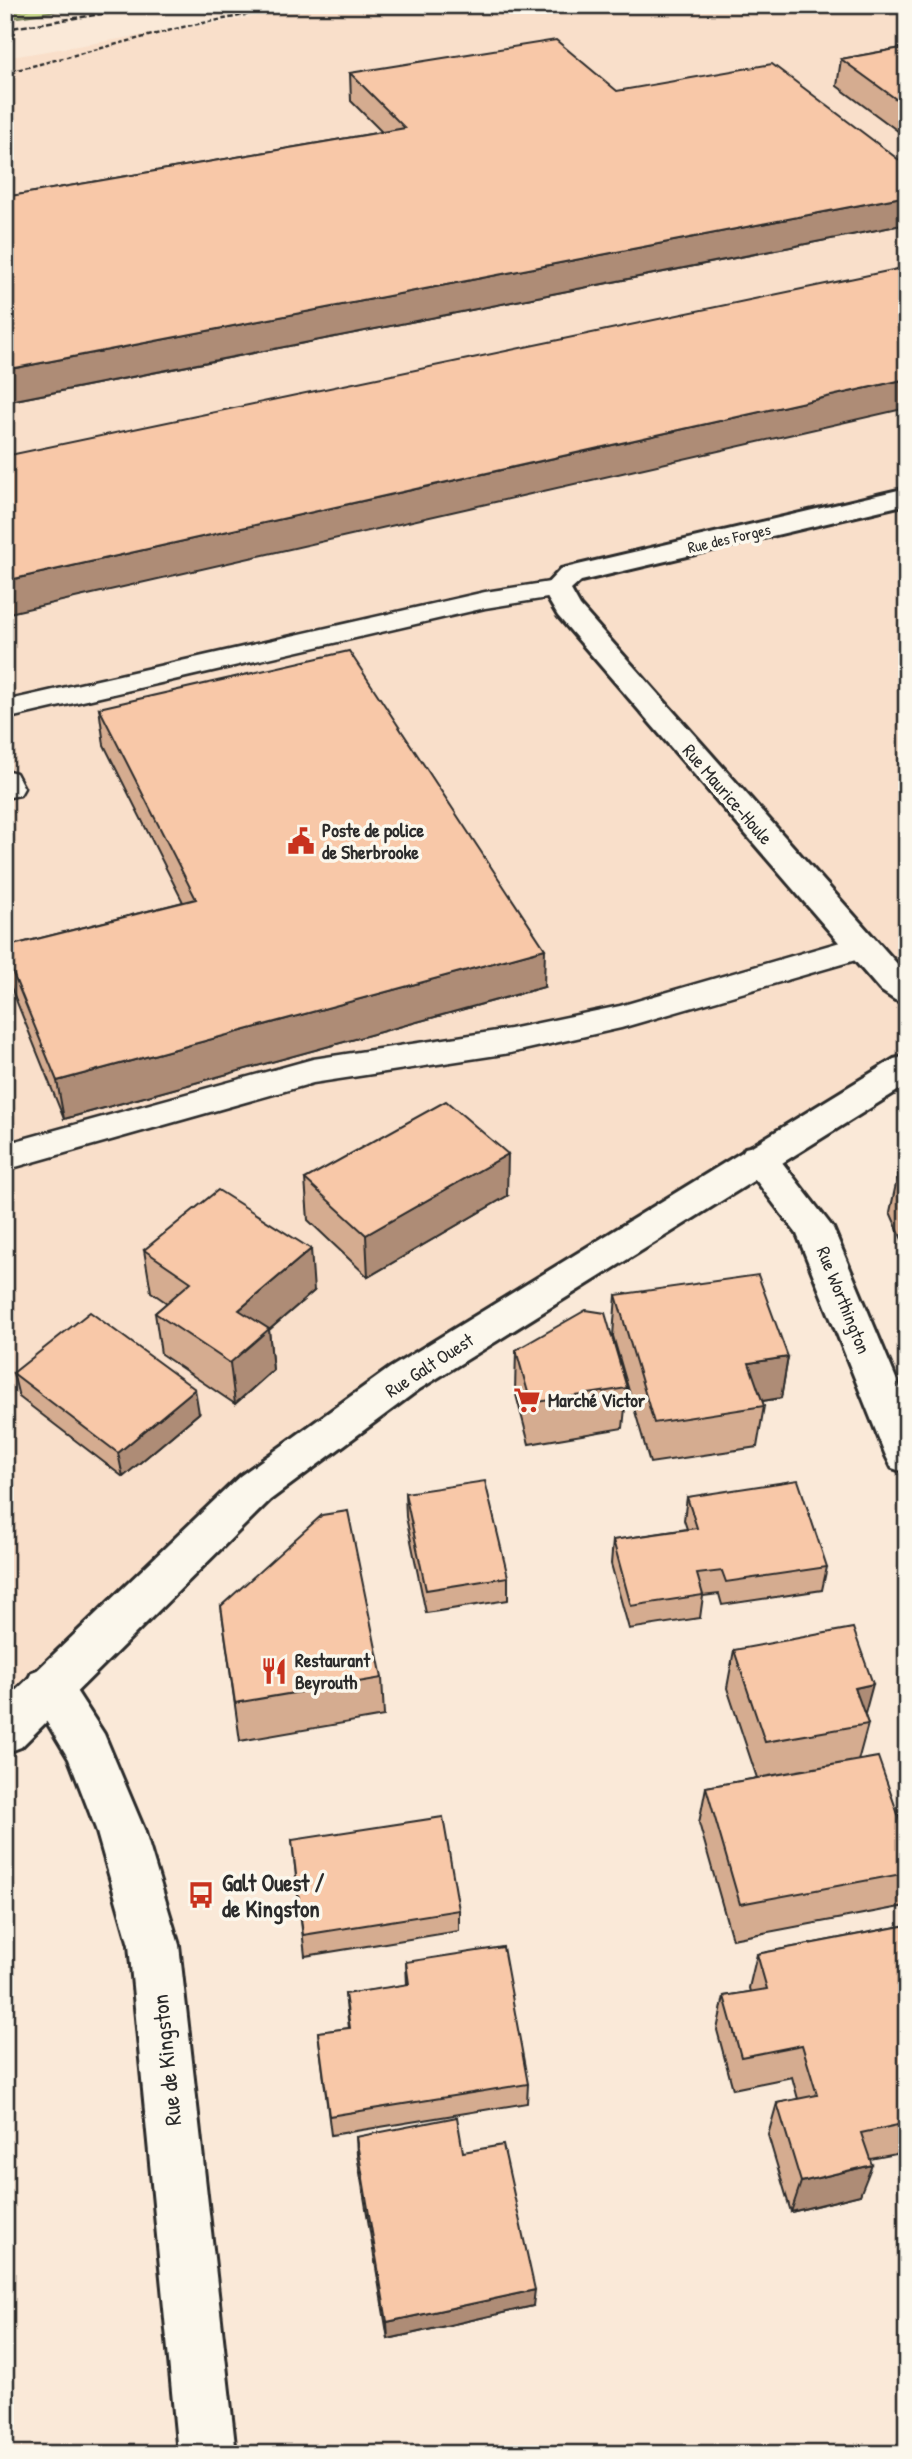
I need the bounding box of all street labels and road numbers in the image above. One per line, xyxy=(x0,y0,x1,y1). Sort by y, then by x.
street label: Rue des Forges xyxy=(685,518,773,558)
street label: Rue Maurice-Houle xyxy=(677,738,779,850)
street label: Rue Worthington xyxy=(811,1243,877,1357)
street label: Rue Galt Ouest xyxy=(380,1327,479,1403)
street label: Rue de Kingston xyxy=(144,1993,188,2127)

